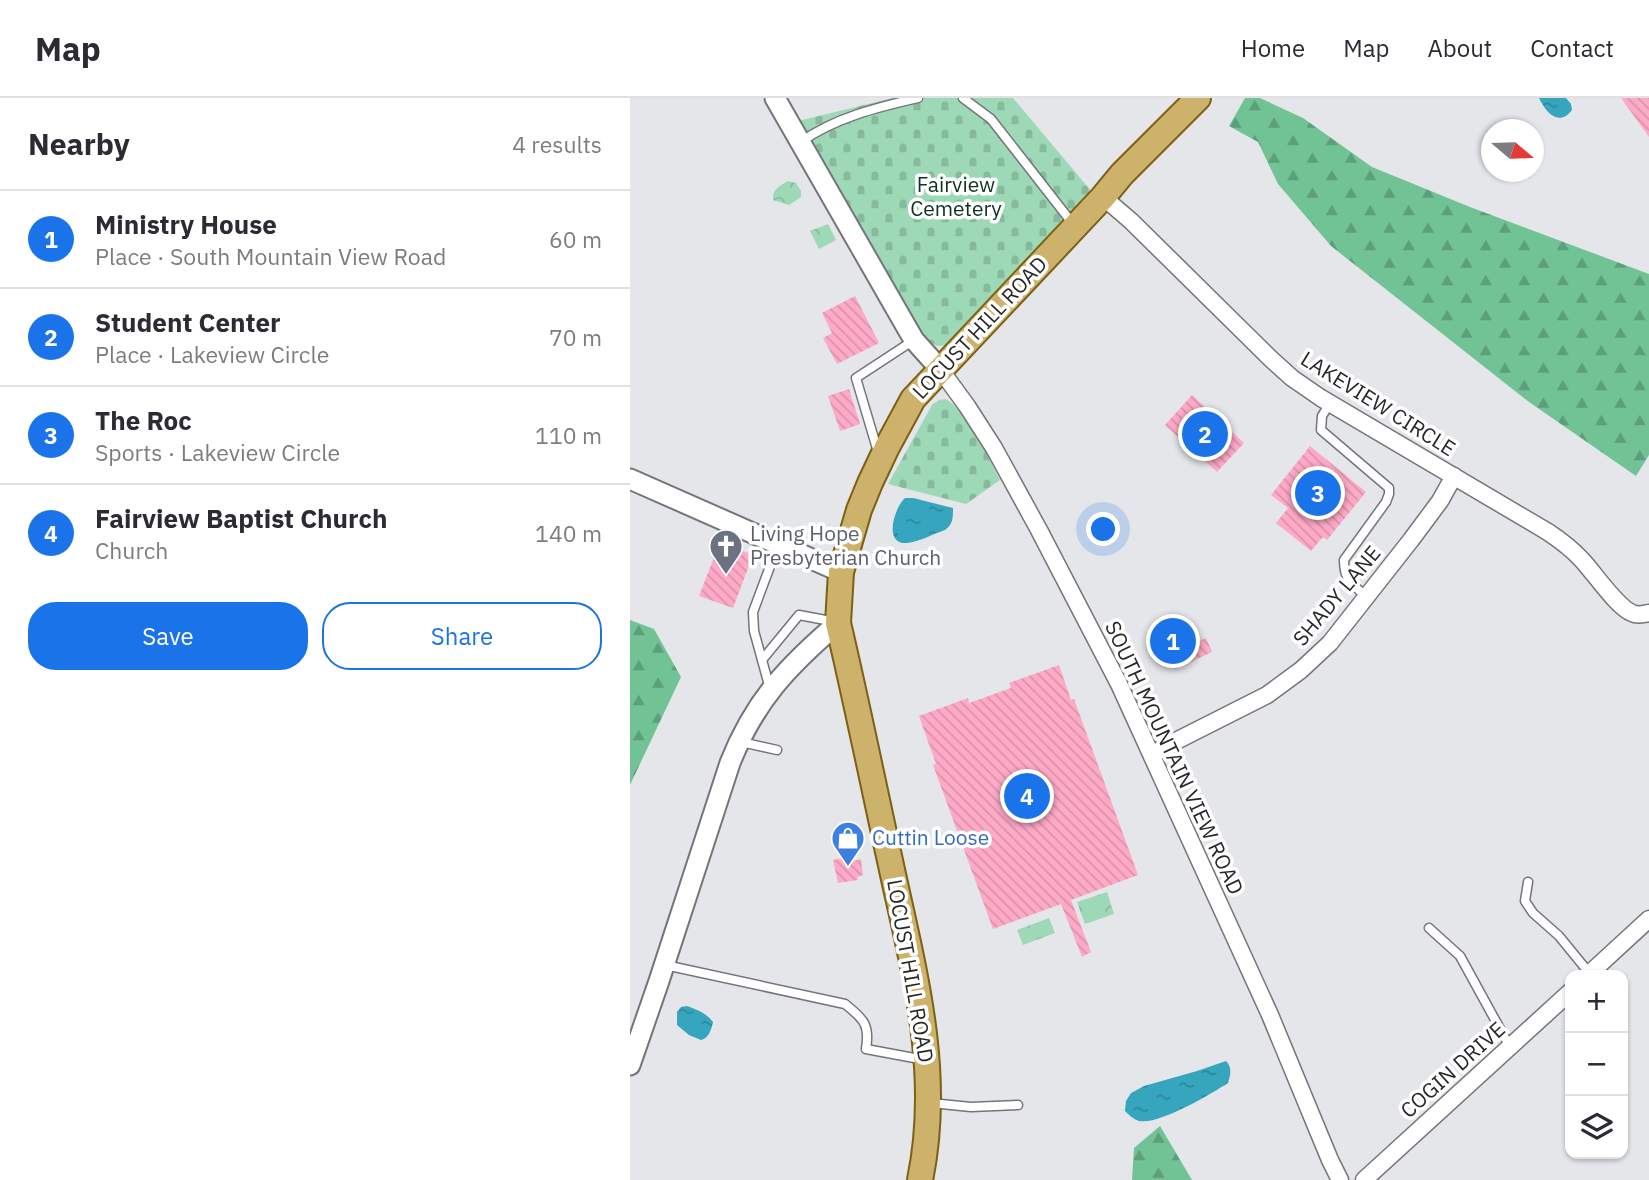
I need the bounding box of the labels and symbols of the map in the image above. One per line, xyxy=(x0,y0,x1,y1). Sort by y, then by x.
north arrow xyxy=(1481,119,1544,182)
park label: Fairview Cemetery xyxy=(910,170,1002,222)
street label: LOCUST HILL ROAD xyxy=(906,250,1053,405)
street label: LAKEVIEW CIRCLE xyxy=(1296,344,1461,462)
pin: 2 xyxy=(1182,408,1228,460)
pin: 3 xyxy=(1295,467,1341,519)
your location xyxy=(1086,512,1120,546)
place label: Living Hope Presbyterian Church xyxy=(750,519,941,571)
church icon: Living Hope Presbyterian Church xyxy=(707,527,745,576)
street label: SHADY LANE xyxy=(1286,539,1386,651)
pin: 1 xyxy=(1150,615,1196,667)
street label: SOUTH MOUNTAIN VIEW ROAD xyxy=(1099,616,1251,899)
pin: 4 xyxy=(1004,770,1050,822)
shop icon: Cuttin Loose xyxy=(829,819,867,868)
place label: Cuttin Loose xyxy=(872,823,989,851)
street label: LOCUST HILL ROAD xyxy=(881,877,941,1065)
street label: COGIN DRIVE xyxy=(1394,1015,1511,1124)

